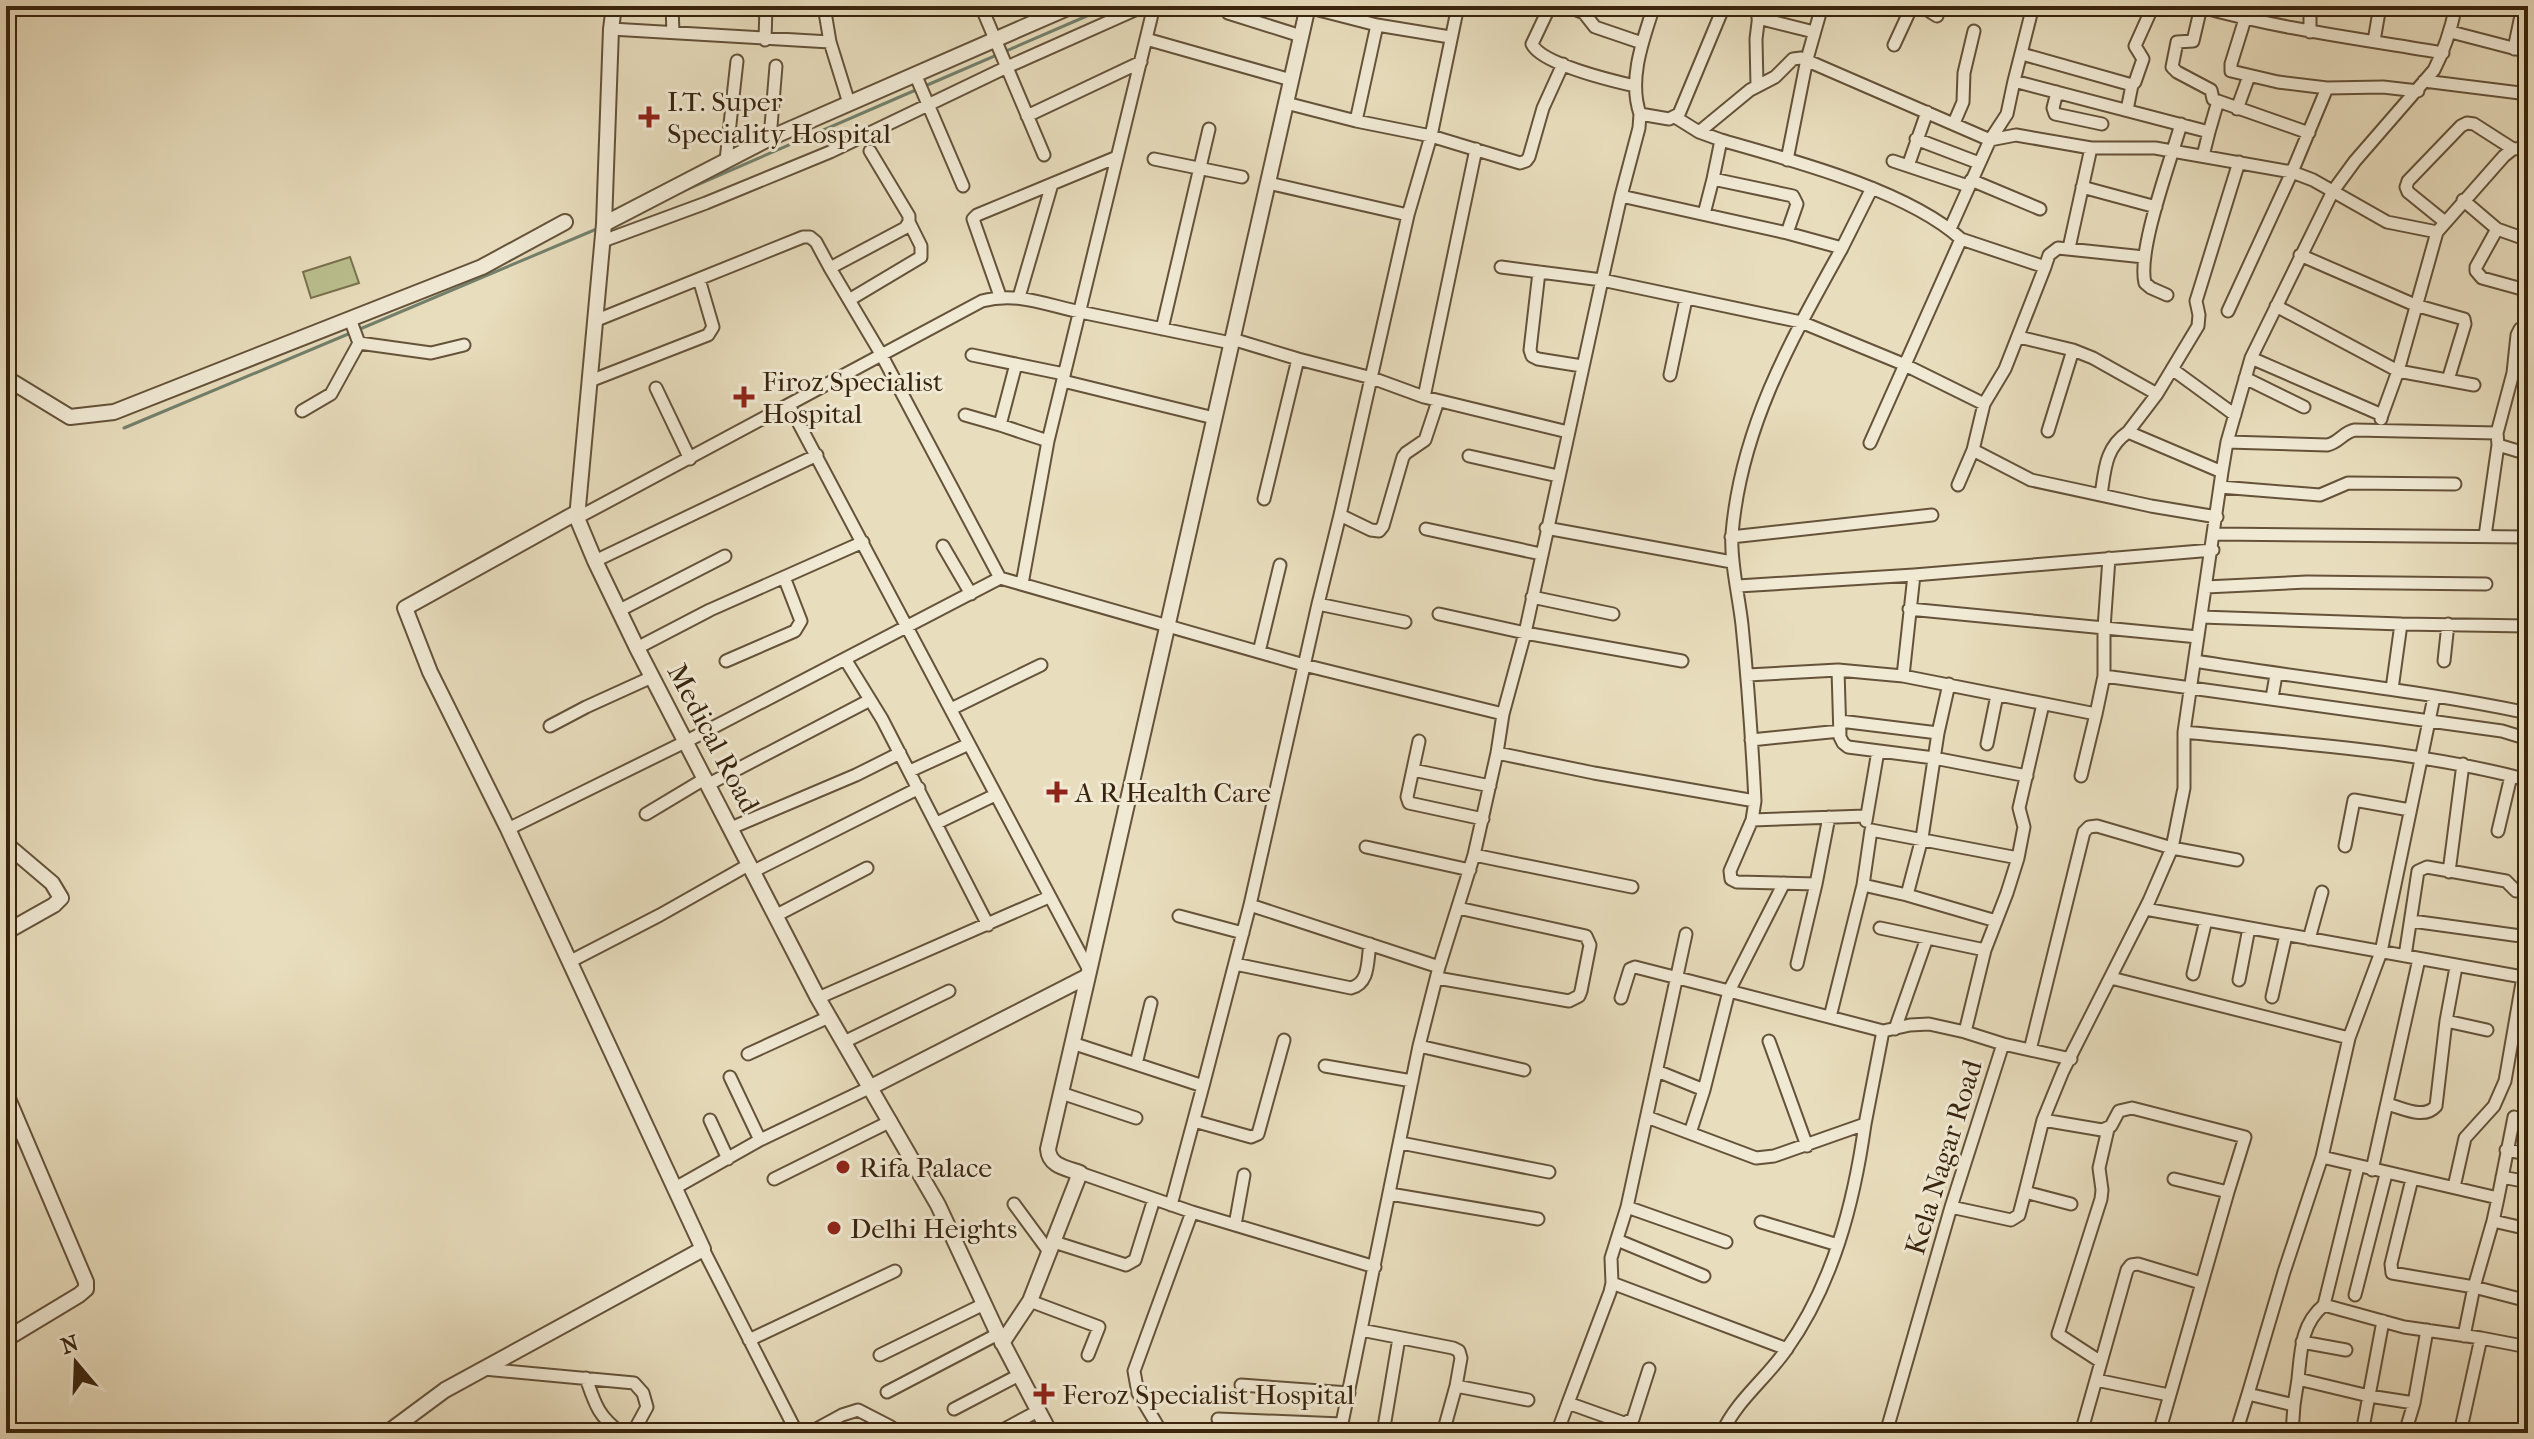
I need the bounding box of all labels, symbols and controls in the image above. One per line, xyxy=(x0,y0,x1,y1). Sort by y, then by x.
place label: I.T. Super Speciality Hospital xyxy=(667,85,891,150)
marker: I.T. Super Speciality Hospital xyxy=(638,106,660,128)
place label: Firoz Specialist Hospital xyxy=(762,365,943,430)
marker: Firoz Specialist Hospital xyxy=(733,386,755,408)
street label: Medical Road xyxy=(661,658,767,819)
place label: A R Health Care xyxy=(1074,776,1271,809)
marker: A R Health Care xyxy=(1046,781,1068,803)
street label: Kela Nagar Road xyxy=(1898,1055,1989,1259)
place label: Rifa Palace xyxy=(859,1151,992,1184)
marker: Rifa Palace xyxy=(834,1158,852,1176)
place label: Delhi Heights xyxy=(850,1212,1017,1245)
marker: Delhi Heights xyxy=(825,1219,843,1237)
north arrow xyxy=(36,1323,116,1403)
text: N xyxy=(58,1330,82,1360)
place label: Feroz Specialist Hospital xyxy=(1062,1378,1355,1411)
marker: Feroz Specialist Hospital xyxy=(1033,1383,1055,1405)

